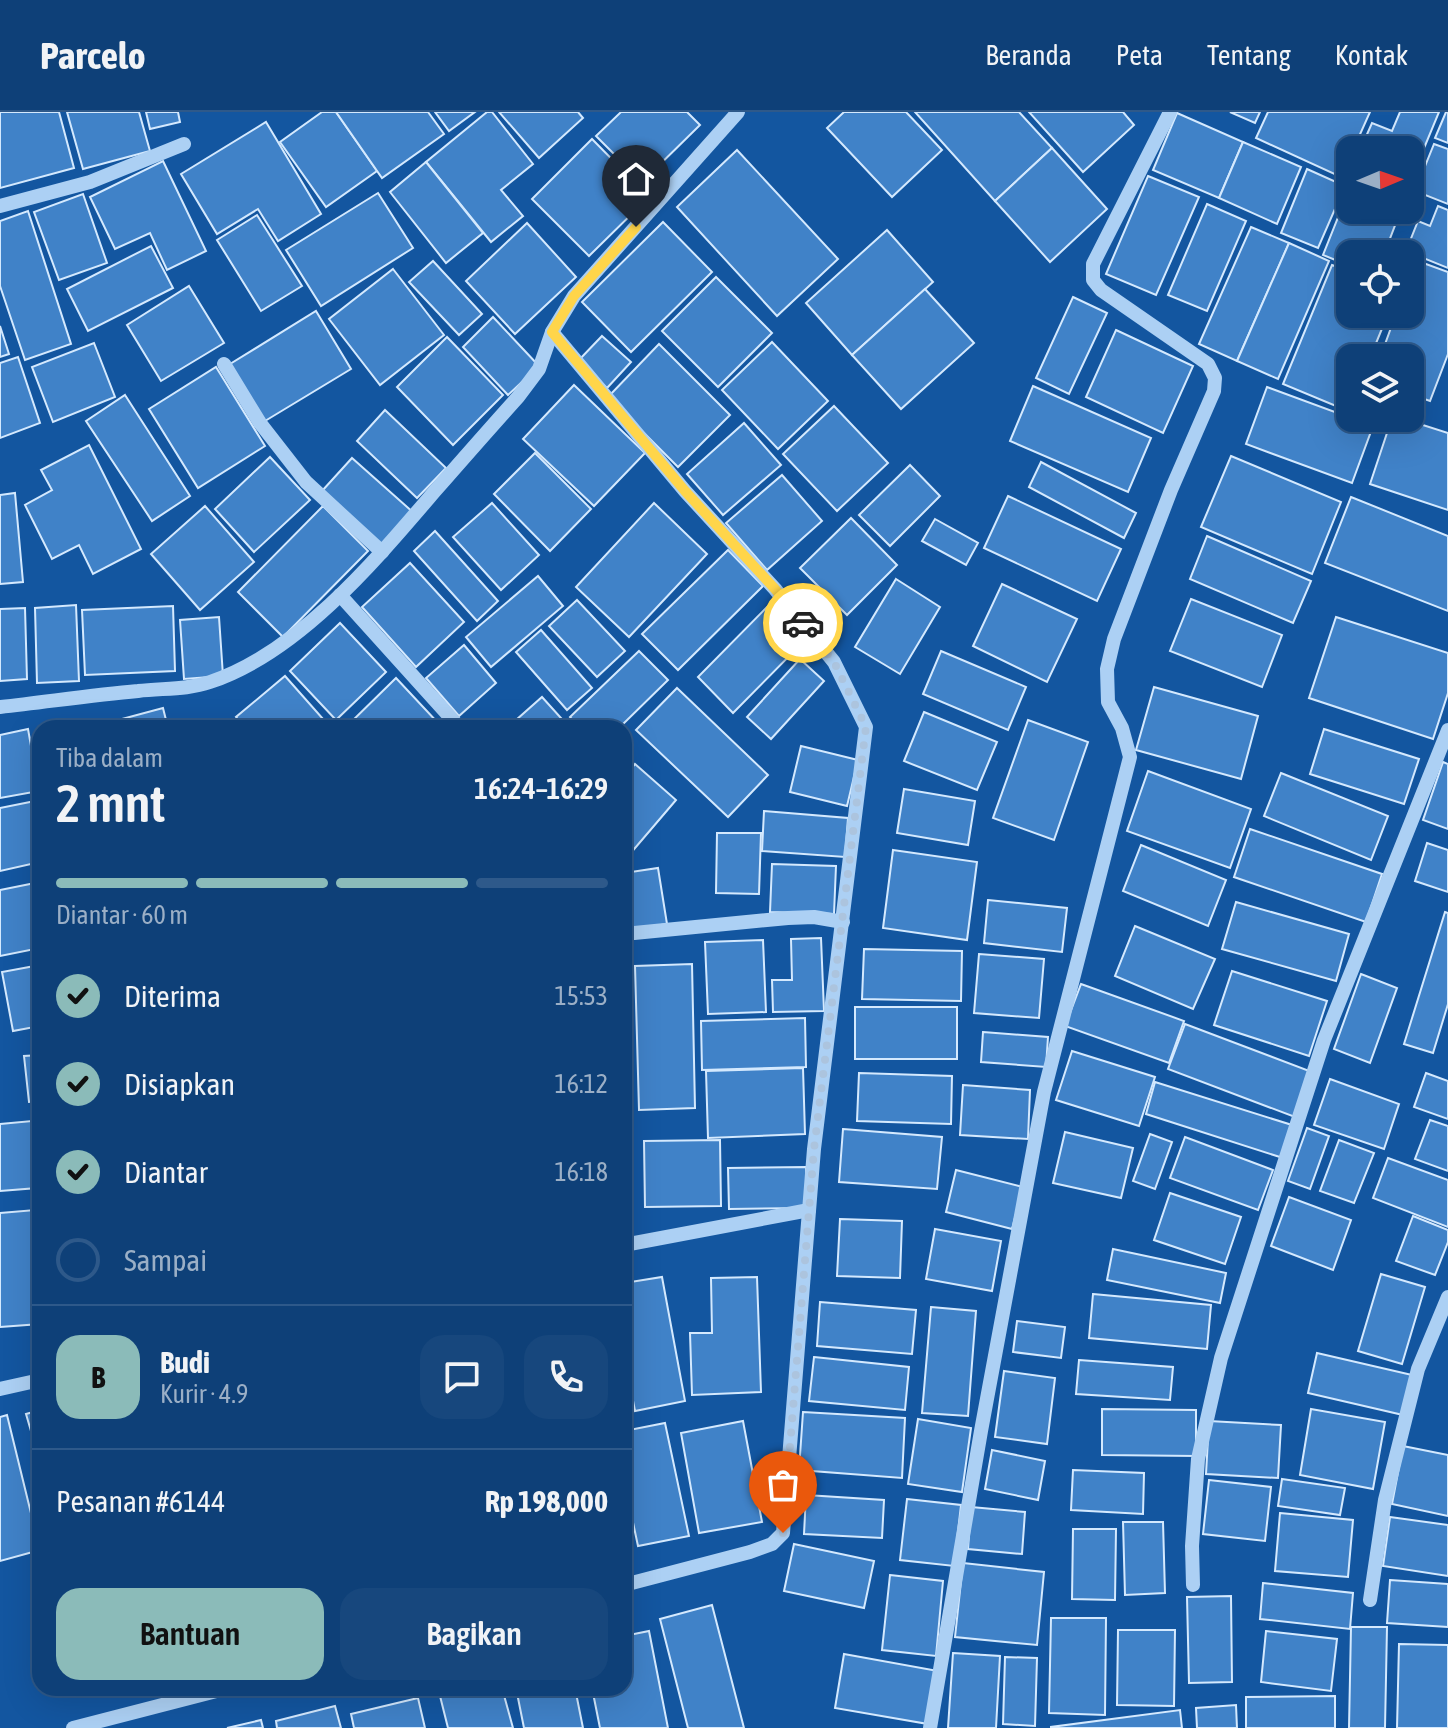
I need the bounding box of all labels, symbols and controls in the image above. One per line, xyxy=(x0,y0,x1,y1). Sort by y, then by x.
text: Parcelo xyxy=(40,34,146,77)
text: Beranda xyxy=(985,39,1072,71)
text: Peta xyxy=(1116,39,1163,71)
text: Tentang xyxy=(1207,39,1291,71)
text: Kontak xyxy=(1335,39,1408,71)
north arrow xyxy=(1336,136,1424,224)
map controls xyxy=(1336,136,1424,432)
pin xyxy=(602,145,670,227)
icon: home xyxy=(614,157,658,201)
button: locate xyxy=(1336,240,1424,328)
button: layers xyxy=(1336,344,1424,432)
courier xyxy=(763,583,843,663)
icon: car xyxy=(781,601,825,645)
text: Tiba dalam xyxy=(56,743,163,773)
text: 16:24–16:29 xyxy=(474,771,608,805)
text: 2 mnt xyxy=(56,773,165,833)
text: Diantar · 60 m xyxy=(56,900,188,930)
icon: check xyxy=(56,974,100,1018)
text: Diterima xyxy=(124,979,221,1013)
text: 15:53 xyxy=(554,981,608,1011)
icon: check xyxy=(56,1062,100,1106)
text: Disiapkan xyxy=(124,1067,235,1101)
text: 16:12 xyxy=(554,1069,608,1099)
icon: check xyxy=(56,1150,100,1194)
text: Diantar xyxy=(124,1155,208,1189)
text: 16:18 xyxy=(554,1157,608,1187)
text: Sampai xyxy=(124,1243,207,1277)
button: chat xyxy=(420,1335,504,1419)
button: phone xyxy=(524,1335,608,1419)
text: Budi xyxy=(160,1345,210,1379)
text: B xyxy=(91,1360,105,1394)
text: Kurir · 4.9 xyxy=(160,1379,248,1409)
pin xyxy=(749,1451,817,1533)
icon: bag xyxy=(761,1463,805,1507)
text: Pesanan #6144 xyxy=(56,1484,225,1518)
text: Rp 198,000 xyxy=(485,1484,608,1518)
button: Bantuan xyxy=(56,1588,324,1680)
button: Bagikan xyxy=(340,1588,608,1680)

